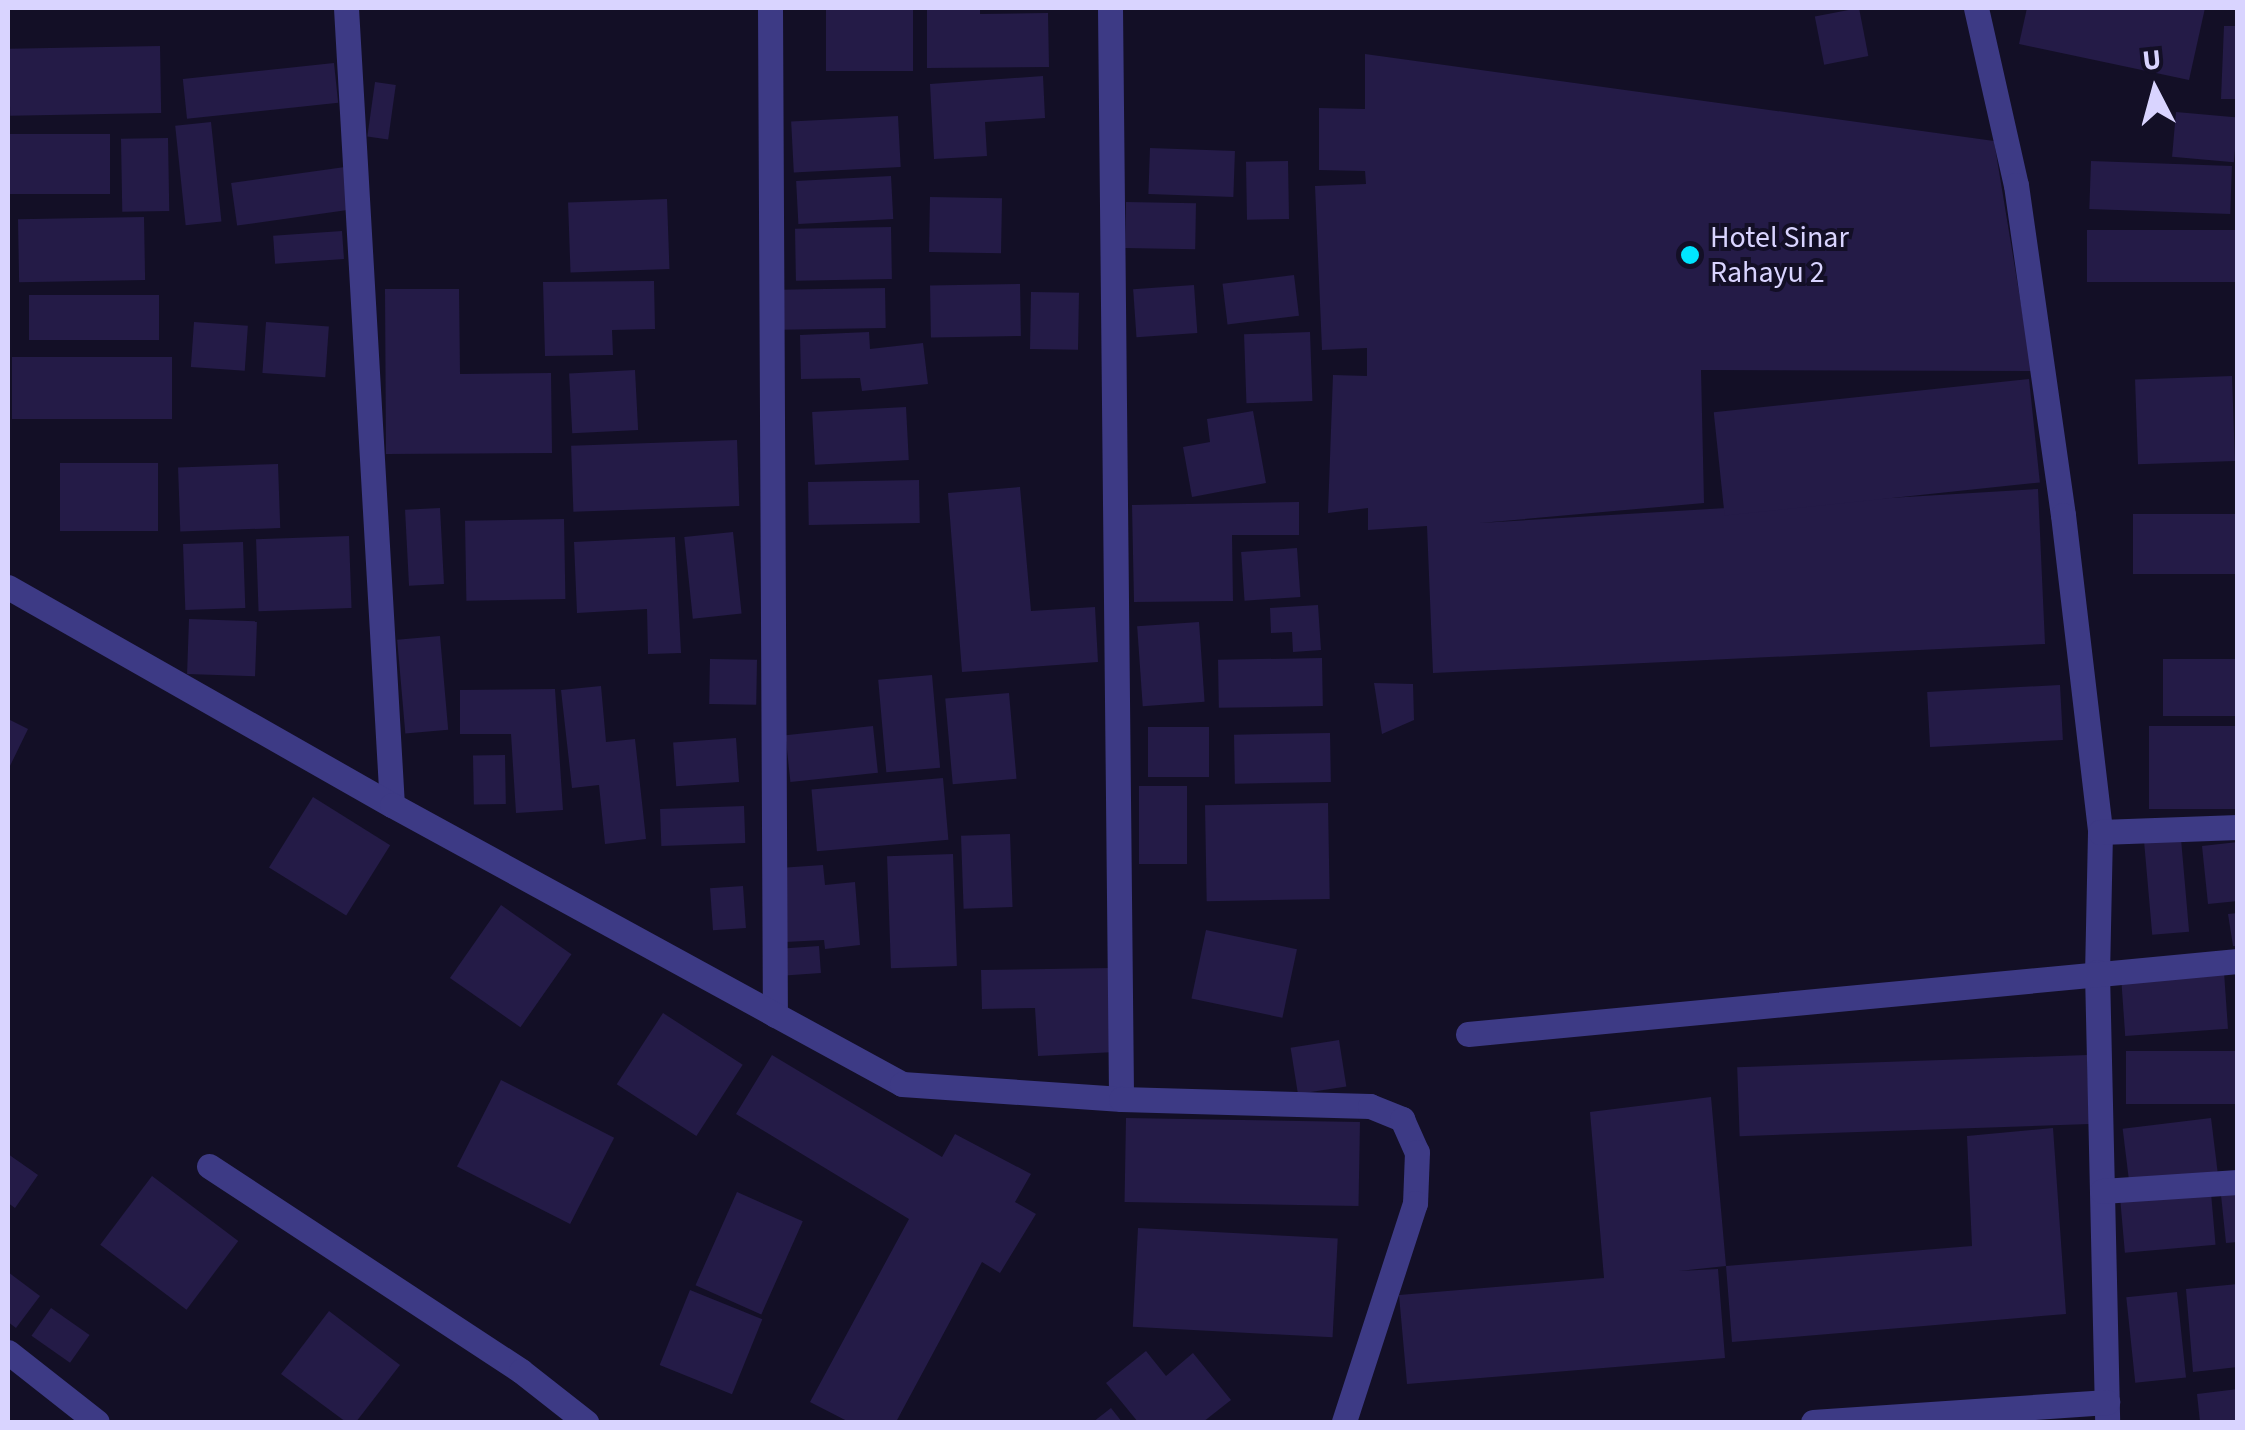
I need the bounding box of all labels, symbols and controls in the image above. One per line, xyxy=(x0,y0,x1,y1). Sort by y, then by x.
text: U xyxy=(2141,39,2163,81)
north arrow xyxy=(2105,40,2205,140)
place label: Hotel Sinar Rahayu 2 xyxy=(1710,220,1849,290)
marker: Hotel Sinar Rahayu 2 xyxy=(1679,244,1701,266)

